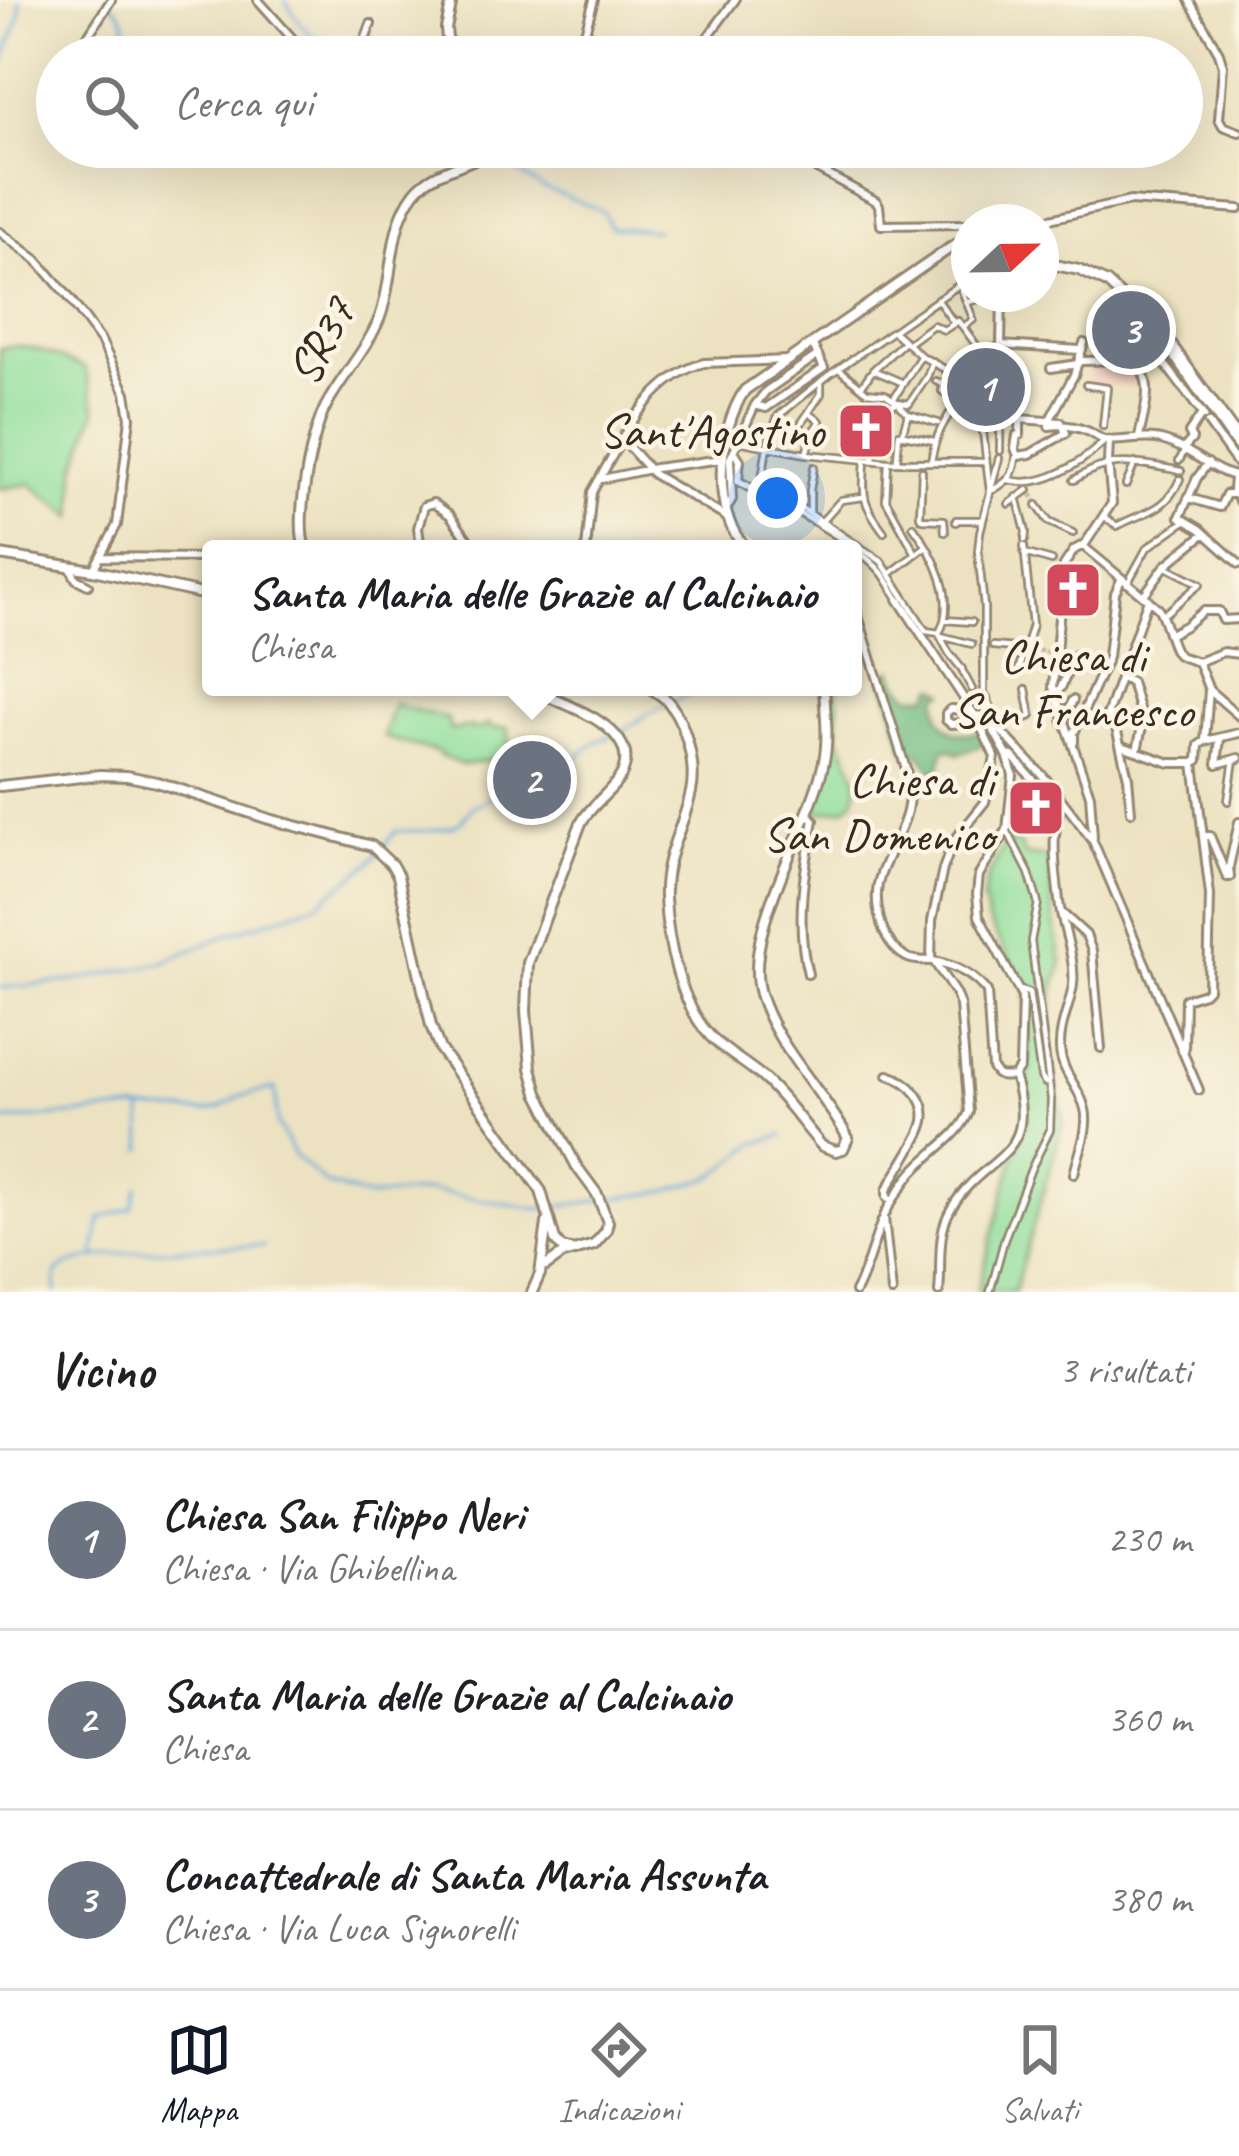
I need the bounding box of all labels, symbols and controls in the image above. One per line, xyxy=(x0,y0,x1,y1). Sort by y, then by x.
search box xyxy=(36,36,1203,168)
icon: search xyxy=(78,69,144,135)
text: Cerca qui xyxy=(174,74,313,131)
north arrow xyxy=(951,204,1059,312)
street label: SR37 xyxy=(273,285,370,395)
pin: 3 xyxy=(1092,285,1170,375)
pin: 1 xyxy=(947,342,1025,432)
church icon: Sant'Agostino xyxy=(835,400,897,462)
place label: Sant'Agostino xyxy=(599,401,826,461)
your location xyxy=(747,468,807,528)
popup xyxy=(202,540,862,696)
church icon: Chiesa di San Francesco xyxy=(1042,559,1104,621)
text: Santa Maria delle Grazie al Calcinaio xyxy=(248,565,816,622)
text: Chiesa xyxy=(248,622,333,671)
place label: Chiesa di San Francesco xyxy=(953,626,1196,741)
pin: 2 xyxy=(493,735,571,825)
place label: Chiesa di San Domenico xyxy=(763,750,999,865)
church icon: Chiesa di San Domenico xyxy=(1005,777,1067,839)
text: Vicino xyxy=(48,1338,153,1402)
text: 3 risultati xyxy=(1059,1346,1191,1395)
text: Chiesa San Filippo Neri xyxy=(162,1487,524,1544)
text: 1 xyxy=(78,1515,96,1564)
text: 230 m xyxy=(1107,1515,1191,1564)
text: Chiesa · Via Ghibellina xyxy=(162,1544,454,1593)
text: Santa Maria delle Grazie al Calcinaio xyxy=(162,1667,731,1724)
text: 2 xyxy=(78,1695,96,1744)
text: 360 m xyxy=(1107,1695,1191,1744)
text: Chiesa xyxy=(162,1724,248,1773)
text: Concattedrale di Santa Maria Assunta xyxy=(162,1847,766,1904)
text: 3 xyxy=(78,1875,96,1924)
text: 380 m xyxy=(1107,1875,1191,1924)
text: Chiesa · Via Luca Signorelli xyxy=(162,1904,515,1953)
tab: Mappa xyxy=(161,2017,237,2131)
tab: Indicazioni xyxy=(558,2017,680,2131)
tab: Salvati xyxy=(1001,2017,1078,2131)

